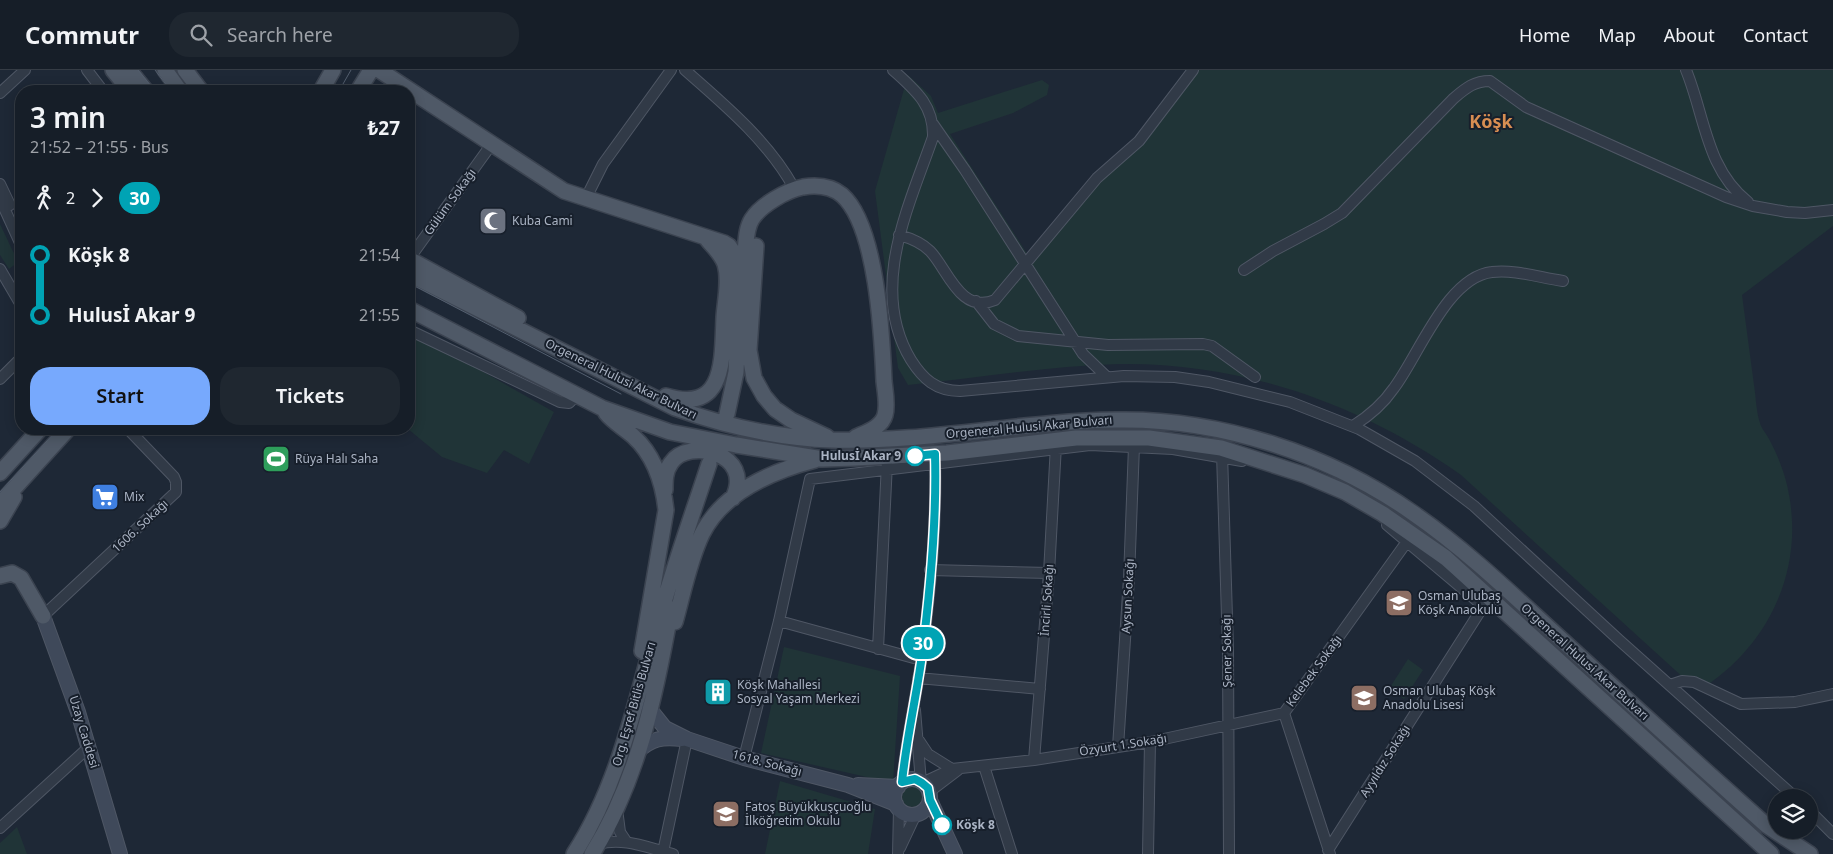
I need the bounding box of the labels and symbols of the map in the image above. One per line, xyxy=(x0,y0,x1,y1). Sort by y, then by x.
district label: Köşk xyxy=(1469,109,1514,133)
street label: Gülüm Sokağı xyxy=(420,165,480,238)
mosque icon: Kuba Cami xyxy=(478,206,508,236)
place label: Kuba Cami xyxy=(512,212,573,229)
street label: Orgeneral Hulusi Akar Bulvarı xyxy=(542,334,700,423)
street label: Orgeneral Hulusi Akar Bulvarı xyxy=(945,411,1113,442)
sports icon: Rüya Halı Saha xyxy=(261,444,291,474)
marker: Hulusİ Akar 9 xyxy=(905,446,925,466)
place label: Hulusİ Akar 9 xyxy=(821,447,901,464)
place label: Rüya Halı Saha xyxy=(295,450,378,467)
supermarket icon: Mix xyxy=(90,482,120,512)
place label: Mix xyxy=(124,488,145,505)
street label: 1606. Sokağı xyxy=(108,495,172,556)
street label: Aysun Sokağı xyxy=(1117,558,1138,634)
street label: İncirli Sokağı xyxy=(1036,563,1057,637)
place label: Osman Ulubaş Köşk Anaokulu xyxy=(1418,587,1501,618)
school or university icon: Osman Ulubaş Köşk Anaokulu xyxy=(1384,588,1414,618)
street label: Orgeneral Hulusi Akar Bulvarı xyxy=(1518,599,1653,724)
street label: Şener Sokağı xyxy=(1217,614,1236,688)
line badge: 30 xyxy=(900,627,946,659)
street label: Kelebek Sokağı xyxy=(1282,631,1346,710)
street label: Org. Eşref Bitlis Bulvarı xyxy=(608,640,659,768)
place label: Köşk Mahallesi Sosyal Yaşam Merkezi xyxy=(737,676,860,707)
building icon: Köşk Mahallesi Sosyal Yaşam Merkezi xyxy=(703,677,733,707)
place label: Osman Ulubaş Köşk Anadolu Lisesi xyxy=(1383,682,1496,713)
school or university icon: Osman Ulubaş Köşk Anadolu Lisesi xyxy=(1349,683,1379,713)
street label: Uzay Caddesi xyxy=(65,693,104,770)
street label: Ayyıldız Sokağı xyxy=(1355,721,1414,800)
street label: Özyurt 1.Sokağı xyxy=(1078,729,1168,760)
street label: 1618. Sokağı xyxy=(731,745,804,780)
place label: Fatoş Büyükkuşçuoğlu İlköğretim Okulu xyxy=(745,798,871,829)
school or university icon: Fatoş Büyükkuşçuoğlu İlköğretim Okulu xyxy=(711,799,741,829)
marker: Köşk 8 xyxy=(932,815,952,835)
place label: Köşk 8 xyxy=(956,816,995,833)

